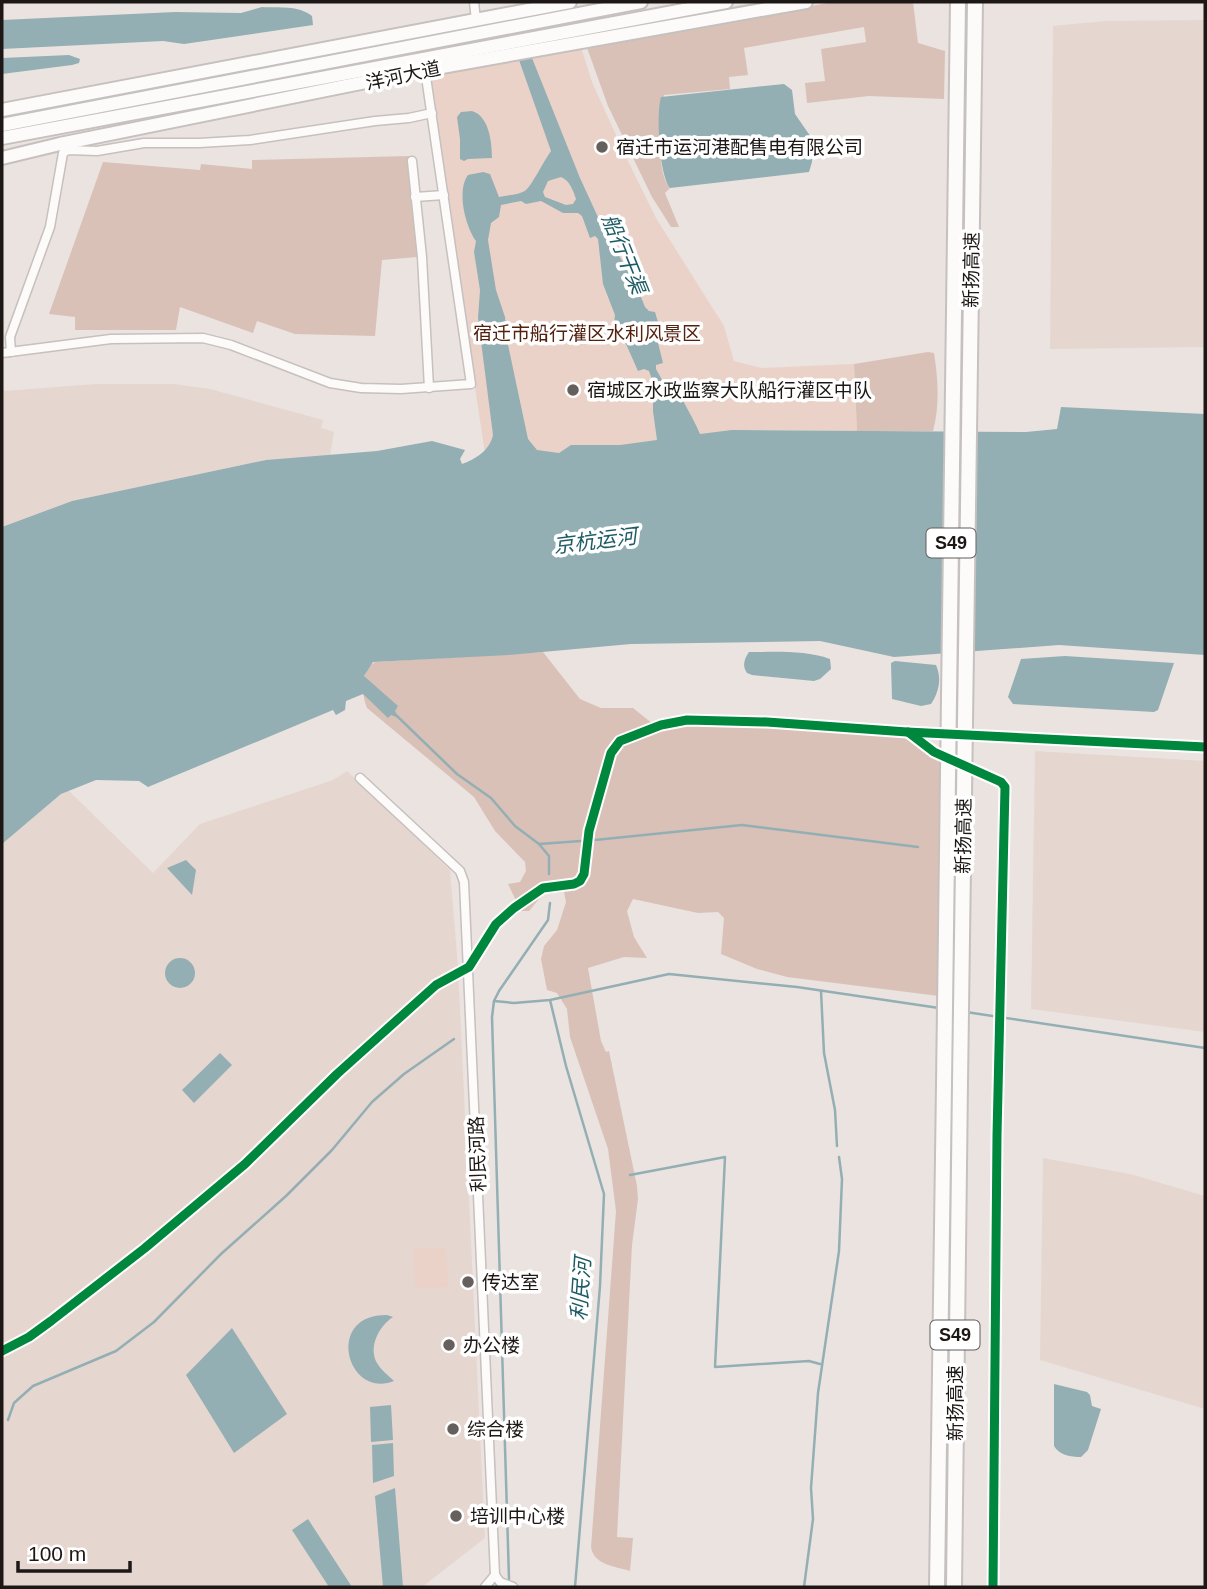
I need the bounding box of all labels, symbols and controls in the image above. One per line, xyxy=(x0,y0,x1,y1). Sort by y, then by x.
street label: 洋河大道 xyxy=(364,57,442,94)
place label: 宿迁市运河港配售电有限公司 xyxy=(616,137,863,158)
marker: 宿迁市运河港配售电有限公司 xyxy=(594,139,610,155)
water label: 船行干渠 xyxy=(598,211,652,300)
street label: 新扬高速 xyxy=(960,232,983,308)
park label: 宿迁市船行灌区水利风景区 xyxy=(473,323,701,344)
place label: 宿城区水政监察大队船行灌区中队 xyxy=(587,380,872,401)
marker: 宿城区水政监察大队船行灌区中队 xyxy=(565,382,581,398)
water label: 京杭运河 xyxy=(552,523,642,557)
road number: S49 xyxy=(926,528,976,558)
street label: 新扬高速 xyxy=(952,798,975,874)
street label: 利民河路 xyxy=(466,1116,489,1192)
water label: 利民河 xyxy=(567,1253,594,1321)
place label: 传达室 xyxy=(482,1272,539,1293)
marker: 传达室 xyxy=(460,1274,476,1290)
road number: S49 xyxy=(930,1320,979,1350)
place label: 办公楼 xyxy=(463,1335,520,1356)
marker: 办公楼 xyxy=(441,1337,457,1353)
street label: 新扬高速 xyxy=(945,1365,966,1441)
place label: 综合楼 xyxy=(467,1419,524,1440)
marker: 综合楼 xyxy=(445,1421,461,1437)
place label: 培训中心楼 xyxy=(470,1506,565,1527)
marker: 培训中心楼 xyxy=(448,1508,464,1524)
scale bar xyxy=(18,1530,130,1574)
text: 100 m xyxy=(28,1542,86,1565)

